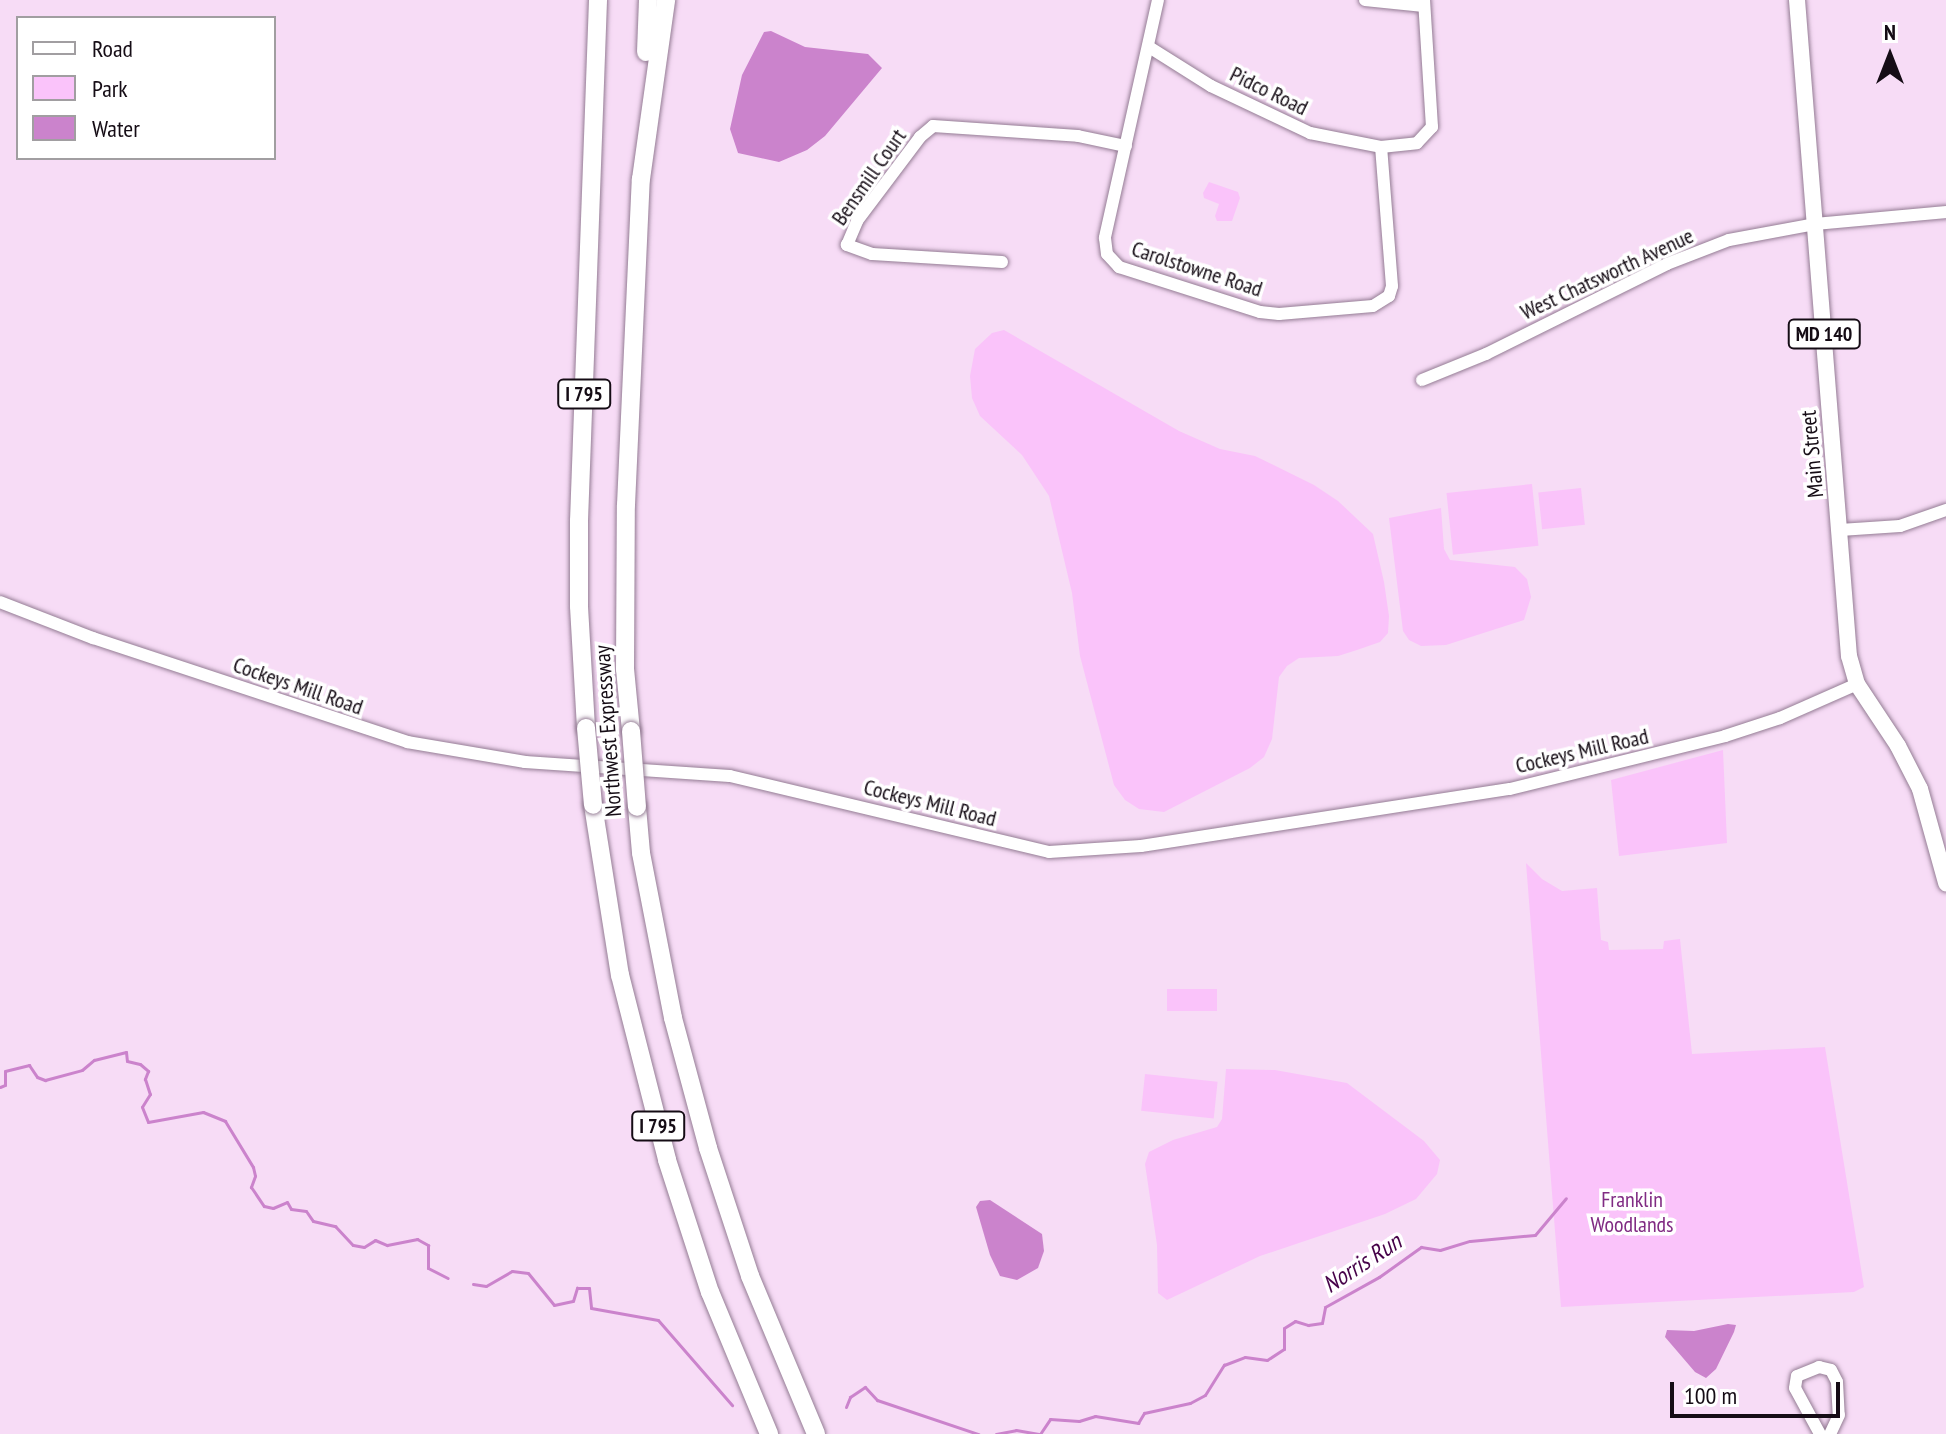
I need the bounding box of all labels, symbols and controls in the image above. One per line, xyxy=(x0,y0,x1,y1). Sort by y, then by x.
legend xyxy=(16,16,276,160)
north arrow xyxy=(1850,16,1930,96)
text: N xyxy=(1884,18,1896,46)
text: Road xyxy=(92,33,133,64)
street label: Pidco Road xyxy=(1226,61,1312,121)
text: Park xyxy=(92,73,128,104)
text: Water xyxy=(92,113,140,144)
street label: Bensmill Court xyxy=(826,124,912,230)
street label: West Chatsworth Avenue xyxy=(1516,222,1698,326)
street label: Carolstowne Road xyxy=(1128,235,1266,303)
road number: MD 140 xyxy=(1786,318,1862,350)
road number: I 795 xyxy=(556,378,612,410)
street label: Main Street xyxy=(1795,409,1829,499)
street label: Northwest Expressway xyxy=(589,644,627,818)
street label: Cockeys Mill Road xyxy=(230,651,366,721)
street label: Cockeys Mill Road xyxy=(1513,723,1651,779)
street label: Cockeys Mill Road xyxy=(861,774,999,832)
road number: I 795 xyxy=(630,1110,686,1142)
park label: Franklin Woodlands xyxy=(1590,1186,1674,1238)
water label: Norris Run xyxy=(1318,1227,1406,1299)
scale bar xyxy=(1674,1366,1844,1416)
text: 100 m xyxy=(1684,1380,1737,1411)

